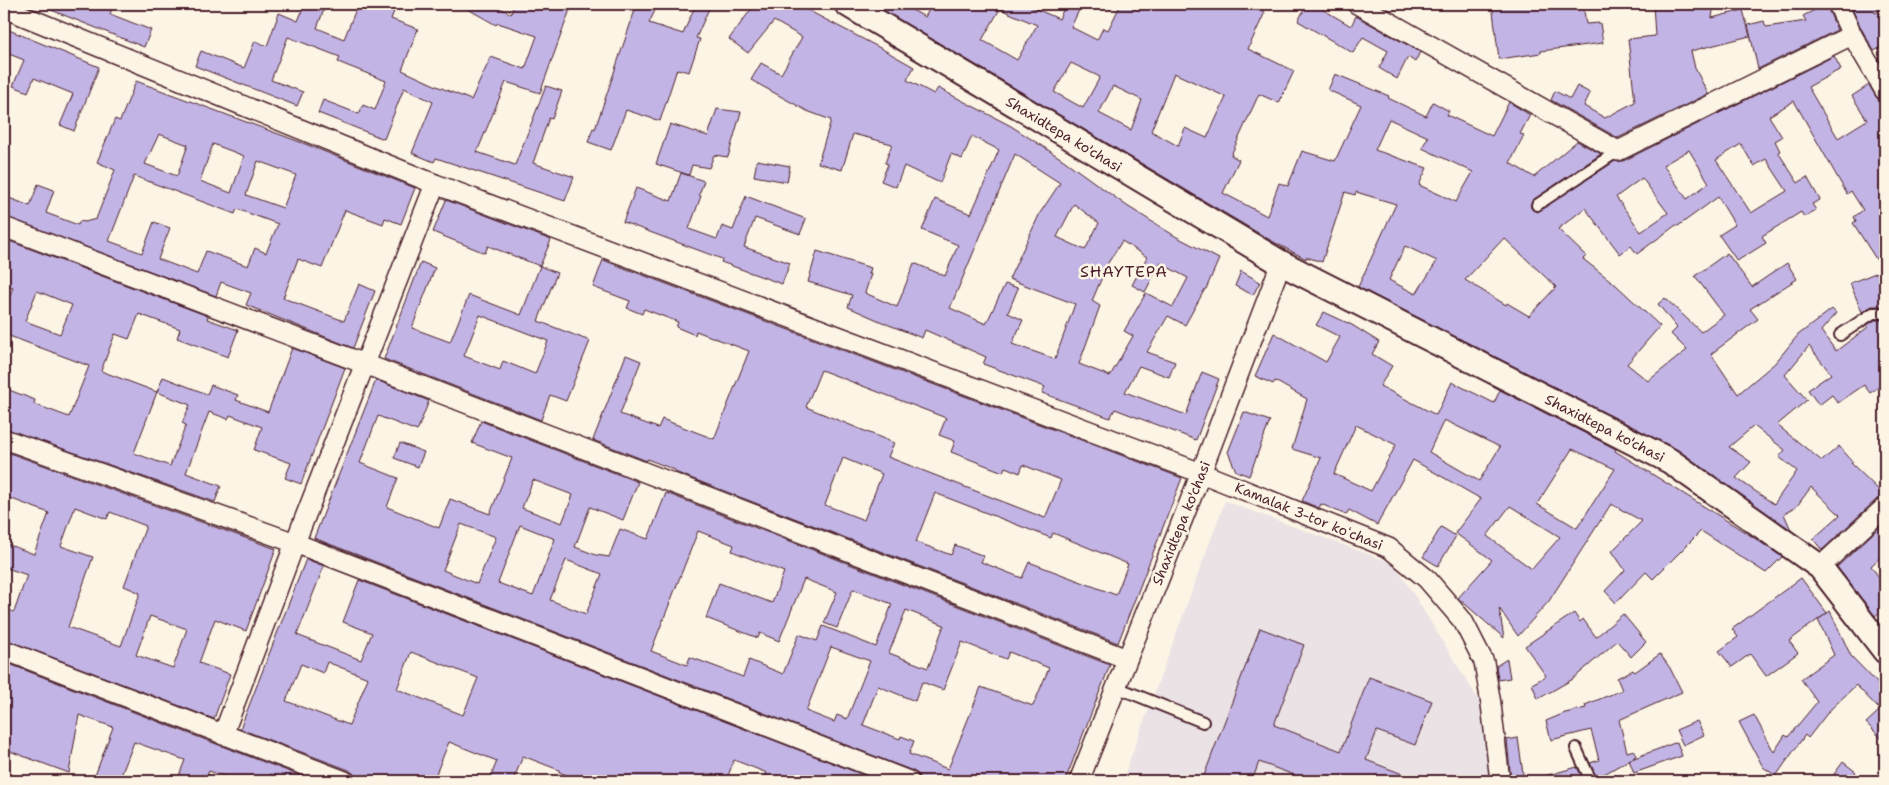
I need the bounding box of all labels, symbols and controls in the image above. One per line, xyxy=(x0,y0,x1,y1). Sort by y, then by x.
street label: Shaxidtepa ko'chasi xyxy=(1003,92,1125,176)
district label: SHAYTEPA xyxy=(1080,261,1168,282)
street label: Shaxidtepa ko'chasi xyxy=(1542,390,1668,466)
street label: Shaxidtepa ko'chasi xyxy=(1148,458,1214,588)
street label: Kamalak 3-tor koʻchasi xyxy=(1232,478,1386,554)

